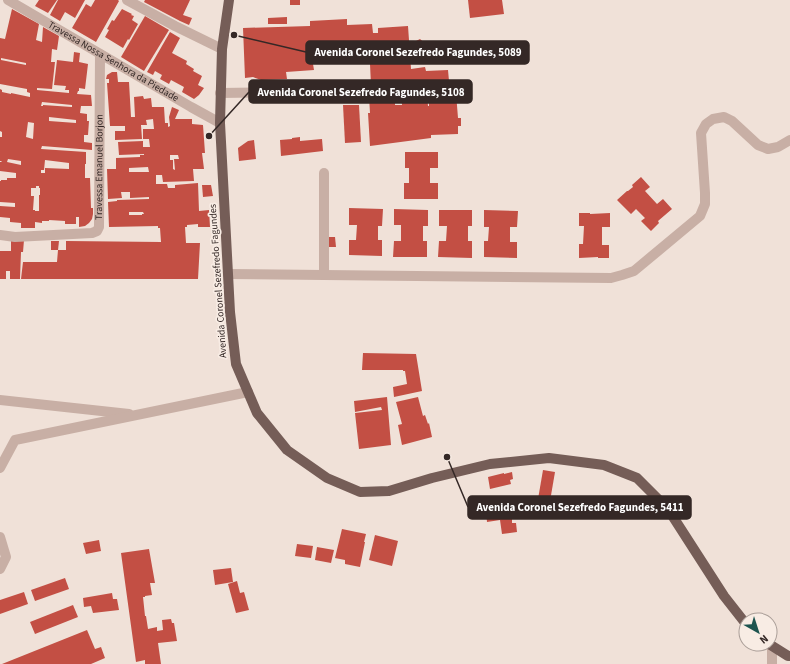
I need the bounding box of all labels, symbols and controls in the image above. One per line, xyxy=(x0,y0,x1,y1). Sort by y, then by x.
street label: Travessa Nossa Senhora da Piedade xyxy=(45,18,181,105)
callout: Avenida Coronel Sezefredo Fagundes, 5089 xyxy=(306,41,529,64)
text: Avenida Coronel Sezefredo Fagundes, 5089 xyxy=(313,45,522,60)
callout: Avenida Coronel Sezefredo Fagundes, 5108 xyxy=(249,80,472,103)
text: Avenida Coronel Sezefredo Fagundes, 5108 xyxy=(256,85,465,100)
street label: Travessa Emanuel Borjon xyxy=(92,114,107,220)
street label: Avenida Coronel Sezefredo Fagundes xyxy=(206,204,230,358)
callout: Avenida Coronel Sezefredo Fagundes, 5411 xyxy=(468,496,691,519)
text: Avenida Coronel Sezefredo Fagundes, 5411 xyxy=(475,500,684,515)
north arrow xyxy=(738,612,778,652)
text: N xyxy=(756,631,772,648)

